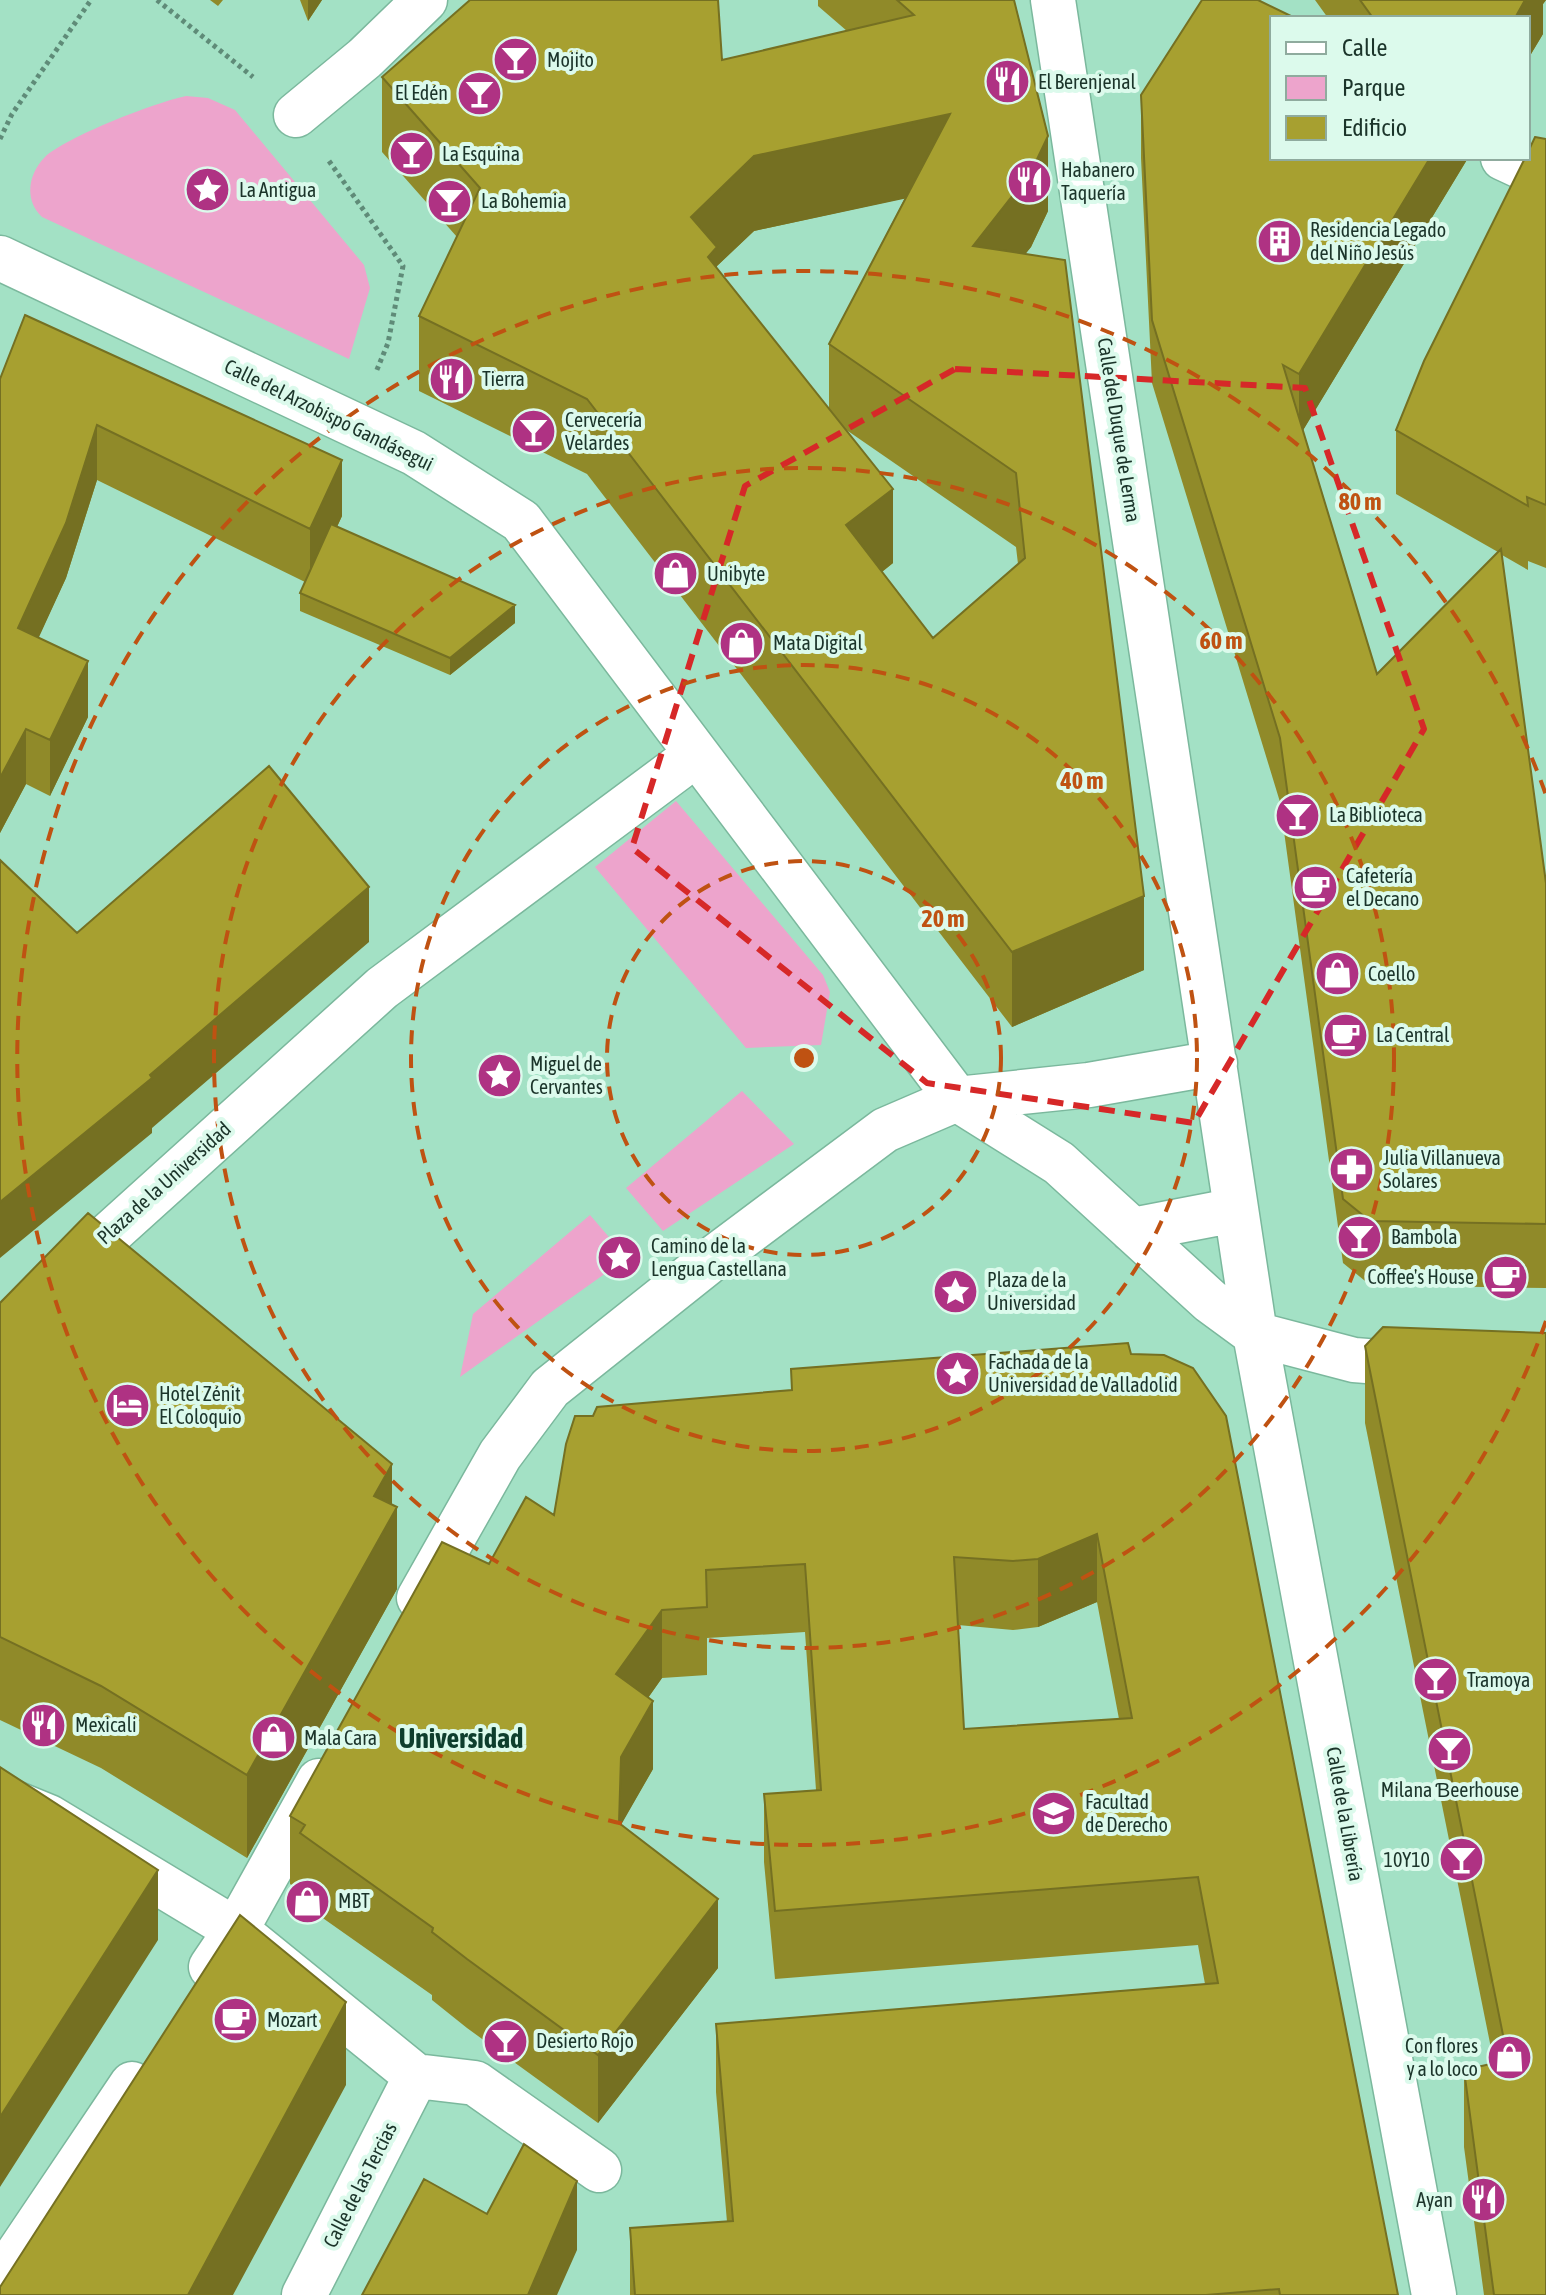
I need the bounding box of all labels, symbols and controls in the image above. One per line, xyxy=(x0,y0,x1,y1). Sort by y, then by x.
legend xyxy=(1270,16,1530,160)
text: Calle xyxy=(1342,34,1387,61)
bar icon: Mojito xyxy=(492,36,540,84)
place label: Mojito xyxy=(547,48,594,71)
restaurant icon: El Berenjenal xyxy=(983,58,1031,106)
bar icon: El Edén xyxy=(455,69,503,117)
place label: El Berenjenal xyxy=(1038,70,1136,93)
text: Parque xyxy=(1342,74,1405,101)
place label: El Edén xyxy=(395,81,448,104)
text: Edificio xyxy=(1342,114,1407,141)
bar icon: La Esquina xyxy=(387,130,435,178)
place label: La Esquina xyxy=(442,142,520,165)
restaurant icon: Habanero Taquería xyxy=(1006,157,1054,205)
place label: Habanero Taquería xyxy=(1061,158,1135,204)
place icon: La Antigua xyxy=(184,166,232,214)
bar icon: La Bohemia xyxy=(426,177,474,225)
place label: La Antigua xyxy=(239,178,316,201)
place label: La Bohemia xyxy=(481,189,567,212)
building icon: Residencia Legado del Niño Jesús xyxy=(1255,217,1303,265)
place label: Residencia Legado del Niño Jesús xyxy=(1310,218,1446,264)
street label: Calle del Duque de Lerma xyxy=(1094,336,1145,524)
street label: Calle del Arzobispo Gandásegui xyxy=(221,354,437,475)
restaurant icon: Tierra xyxy=(427,355,475,403)
place label: Tierra xyxy=(482,367,525,390)
bar icon: Cervecería Velardes xyxy=(510,408,558,456)
place label: Cervecería Velardes xyxy=(565,408,642,454)
text: 80 m xyxy=(1338,488,1382,515)
shop icon: Unibyte xyxy=(652,550,700,598)
place label: Unibyte xyxy=(707,562,765,585)
shop icon: Mata Digital xyxy=(718,619,766,667)
text: 60 m xyxy=(1199,627,1243,654)
place label: Mata Digital xyxy=(773,631,864,654)
text: 40 m xyxy=(1059,767,1104,794)
bar icon: La Biblioteca xyxy=(1274,791,1322,839)
place label: La Biblioteca xyxy=(1329,803,1423,826)
cafe icon: Cafetería el Decano xyxy=(1291,863,1339,911)
place label: Cafetería el Decano xyxy=(1346,864,1419,910)
text: 20 m xyxy=(921,905,965,932)
shop icon: Coello xyxy=(1313,950,1361,998)
place label: Coello xyxy=(1368,962,1415,985)
cafe icon: La Central xyxy=(1321,1011,1369,1059)
place label: La Central xyxy=(1376,1023,1450,1046)
centre of rings xyxy=(790,1044,818,1072)
place icon: Miguel de Cervantes xyxy=(475,1052,523,1100)
place label: Miguel de Cervantes xyxy=(530,1052,603,1098)
street label: Plaza de la Universidad xyxy=(92,1117,235,1248)
pharmacy icon: Julia Villanueva Solares xyxy=(1328,1146,1376,1194)
place label: Julia Villanueva Solares xyxy=(1383,1146,1501,1192)
bar icon: Bambola xyxy=(1336,1213,1384,1261)
place label: Bambola xyxy=(1391,1225,1458,1248)
place icon: Camino de la Lengua Castellana xyxy=(596,1234,644,1282)
place label: Camino de la Lengua Castellana xyxy=(651,1234,787,1280)
cafe icon: Coffee's House xyxy=(1481,1253,1529,1301)
place label: Coffee's House xyxy=(1367,1265,1474,1288)
place icon: Plaza de la Universidad xyxy=(932,1267,980,1315)
place label: Plaza de la Universidad xyxy=(987,1268,1076,1314)
place icon: Fachada de la Universidad de Valladolid xyxy=(933,1350,981,1398)
place label: Fachada de la Universidad de Valladolid xyxy=(988,1350,1178,1396)
hotel icon: Hotel Zénit El Coloquio xyxy=(104,1381,152,1429)
place label: Hotel Zénit El Coloquio xyxy=(159,1382,242,1428)
bar icon: Tramoya xyxy=(1412,1656,1460,1704)
place label: Tramoya xyxy=(1467,1668,1530,1691)
restaurant icon: Mexicali xyxy=(20,1701,68,1749)
place label: Mexicali xyxy=(75,1713,137,1736)
shop icon: Mala Cara xyxy=(249,1714,297,1762)
district label: Universidad xyxy=(399,1722,523,1754)
place label: Mala Cara xyxy=(304,1726,377,1749)
bar icon: Milana Ɓeerhouse xyxy=(1426,1726,1474,1774)
street label: Calle de la Librería xyxy=(1322,1745,1369,1883)
place label: Milana Ɓeerhouse xyxy=(1381,1778,1519,1801)
school or university icon: Facultad de Derecho xyxy=(1030,1789,1078,1837)
place label: Facultad de Derecho xyxy=(1085,1790,1168,1836)
bar icon: 10Y10 xyxy=(1437,1836,1485,1884)
place label: 10Y10 xyxy=(1384,1848,1430,1871)
shop icon: MBT xyxy=(283,1877,331,1925)
place label: MBT xyxy=(338,1889,370,1912)
cafe icon: Mozart xyxy=(212,1996,260,2044)
place label: Mozart xyxy=(267,2008,318,2031)
bar icon: Desierto Rojo xyxy=(481,2017,529,2065)
place label: Desierto Rojo xyxy=(536,2029,634,2052)
place label: Con flores y a lo loco xyxy=(1405,2034,1478,2080)
shop icon: Con flores y a lo loco xyxy=(1485,2034,1533,2082)
street label: Calle de las Tercias xyxy=(318,2118,401,2251)
restaurant icon: Ayan xyxy=(1460,2176,1508,2224)
place label: Ayan xyxy=(1416,2188,1453,2211)

